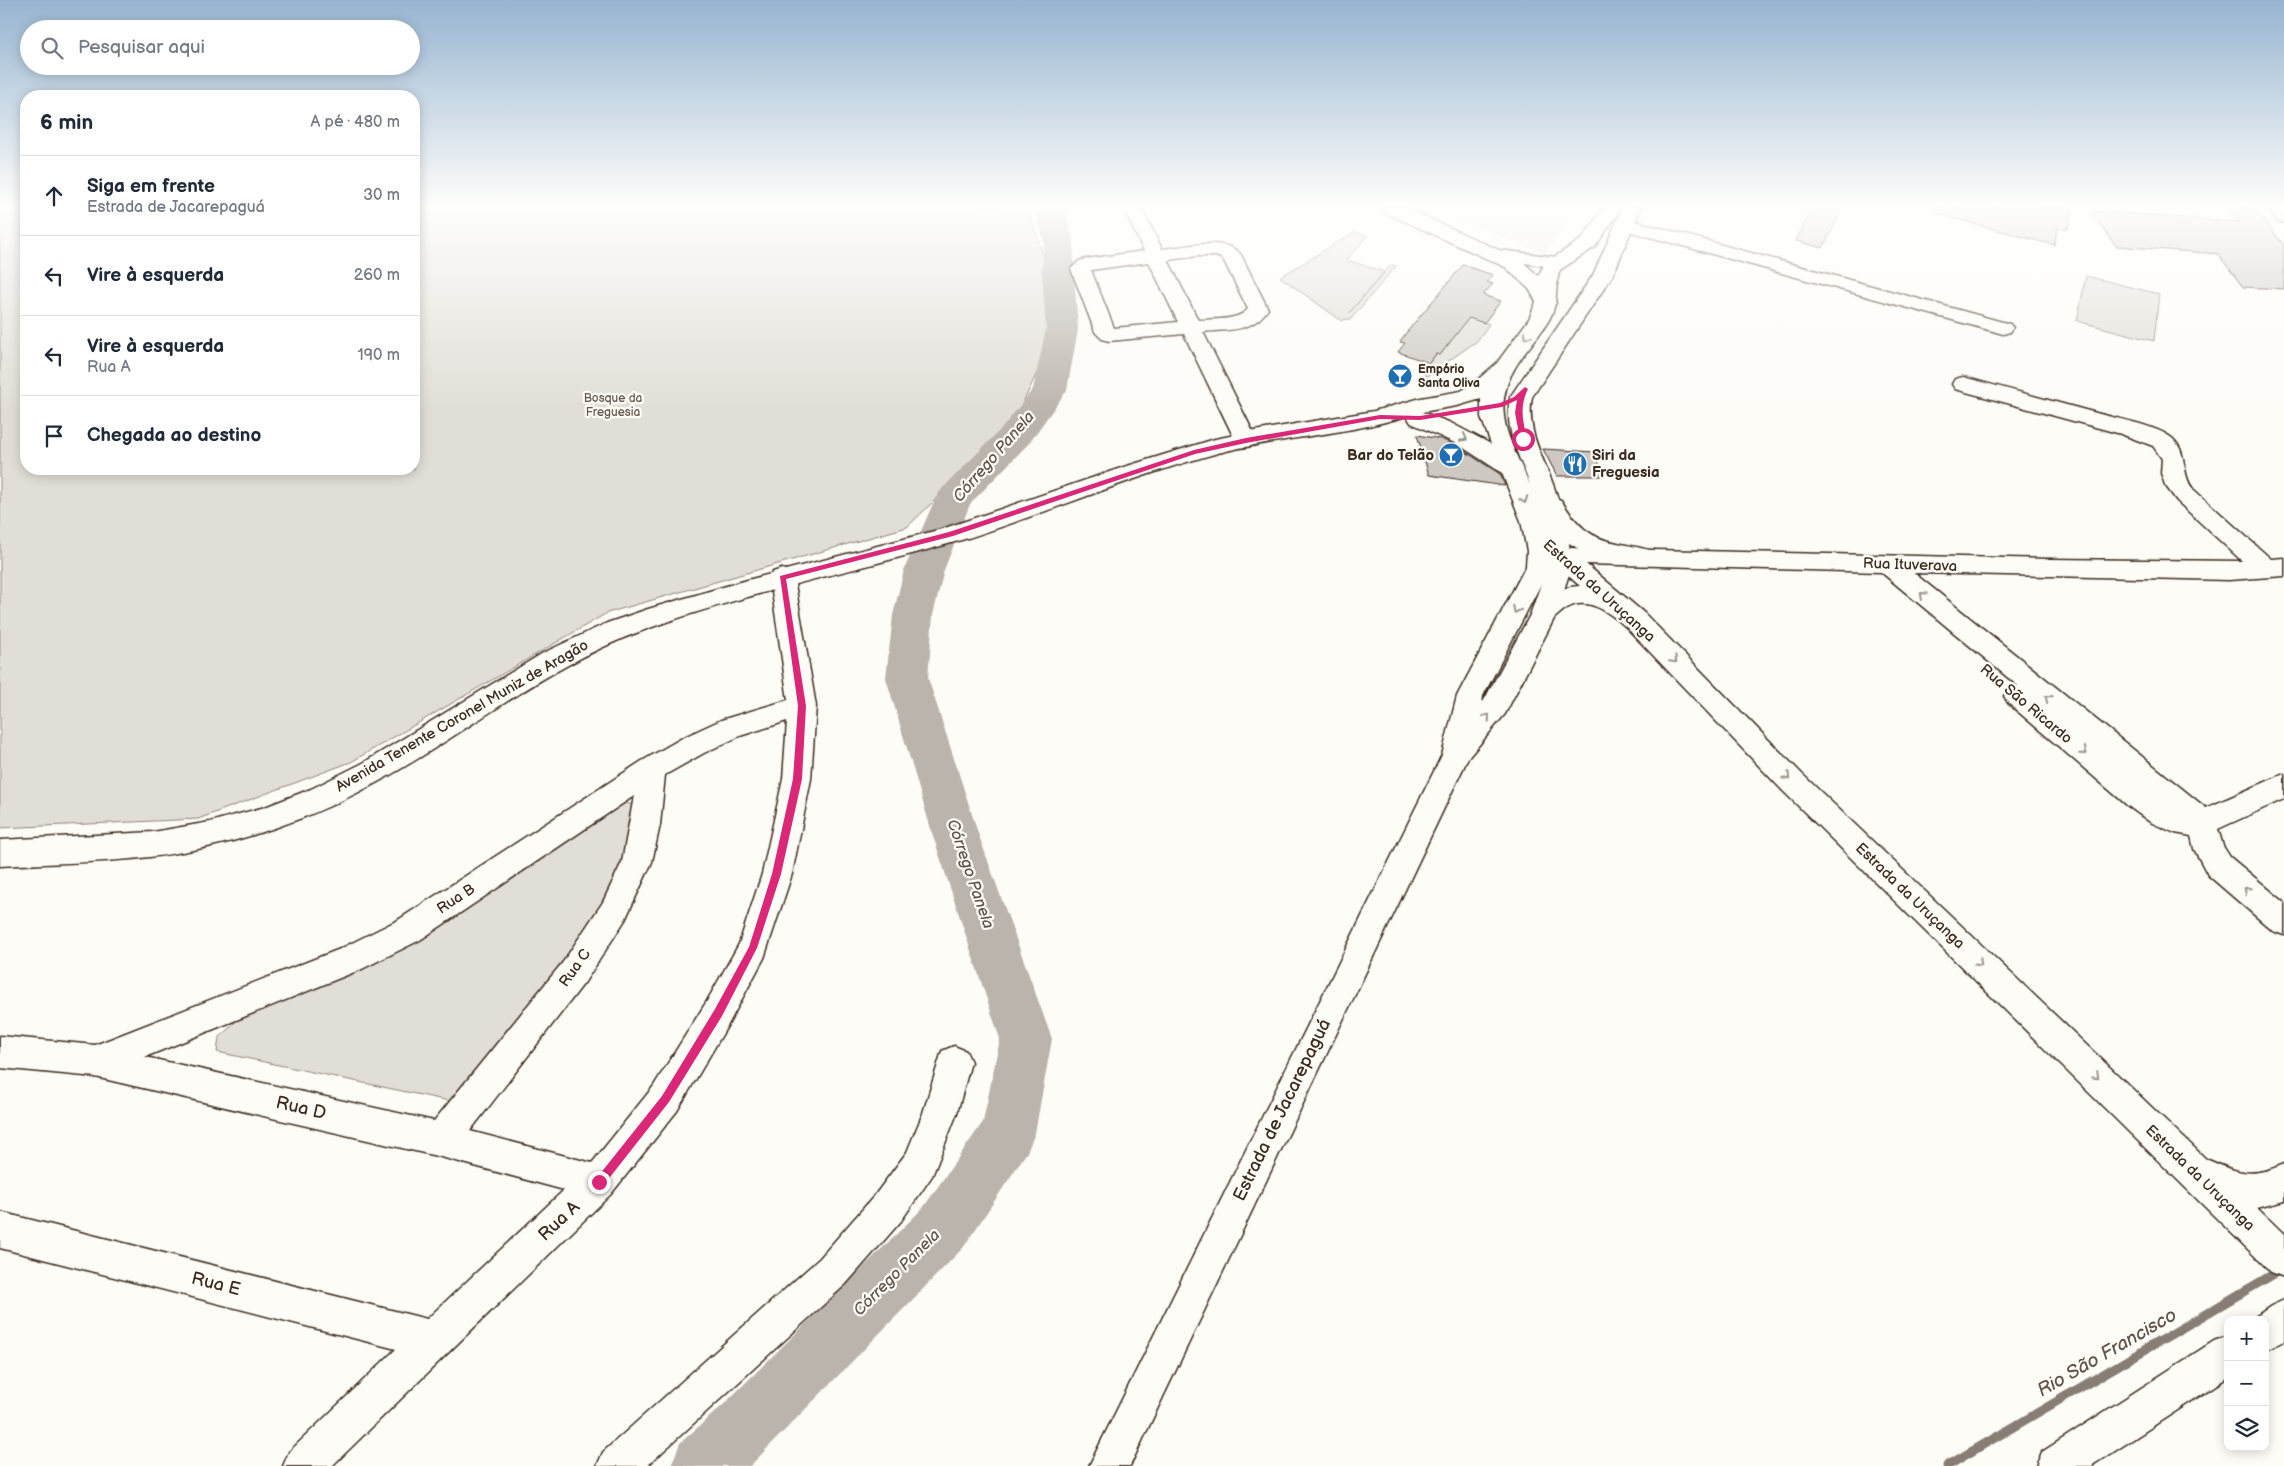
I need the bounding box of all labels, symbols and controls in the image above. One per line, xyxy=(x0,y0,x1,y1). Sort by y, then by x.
search box xyxy=(20,20,420,75)
icon: search xyxy=(38,34,66,62)
text: Pesquisar aqui xyxy=(78,36,205,59)
text: 6 min xyxy=(40,110,93,135)
text: A pé · 480 m xyxy=(311,113,400,132)
text: Siga em frente xyxy=(87,175,215,198)
icon: ahead xyxy=(40,182,68,210)
text: 30 m xyxy=(363,186,400,205)
text: Estrada de Jacarepaguá xyxy=(87,198,265,217)
icon: left xyxy=(40,262,68,290)
text: Vire à esquerda xyxy=(87,264,224,287)
text: 260 m xyxy=(354,266,400,285)
one-way arrow xyxy=(1524,331,1533,340)
text: Vire à esquerda xyxy=(87,335,224,358)
icon: left xyxy=(40,342,68,370)
text: 190 m xyxy=(358,346,400,365)
text: Rua A xyxy=(87,358,130,377)
place label: Empório Santa Oliva xyxy=(1418,362,1480,391)
bar icon: Empório Santa Oliva xyxy=(1387,363,1413,389)
park label: Bosque da Freguesia xyxy=(584,391,643,420)
water label: Córrego Panela xyxy=(949,408,1039,506)
icon: arrive xyxy=(40,422,68,450)
text: Chegada ao destino xyxy=(87,424,261,447)
route start xyxy=(1512,428,1535,451)
one-way arrow xyxy=(1458,432,1467,442)
bar icon: Bar do Telão xyxy=(1438,442,1464,468)
place label: Bar do Telão xyxy=(1347,446,1434,465)
place label: Siri da Freguesia xyxy=(1592,446,1660,482)
restaurant icon: Siri da Freguesia xyxy=(1562,451,1588,477)
one-way arrow xyxy=(1518,496,1528,504)
street label: Estrada da Uruçanga xyxy=(1539,536,1659,646)
street label: Rua Ituverava xyxy=(1863,554,1957,576)
one-way arrow xyxy=(1919,592,1928,601)
one-way arrow xyxy=(1512,604,1522,613)
street label: Avenida Tenente Coronel Muniz de Aragão xyxy=(332,636,592,796)
one-way arrow xyxy=(1668,654,1677,663)
street label: Rua São Ricardo xyxy=(1976,660,2076,748)
one-way arrow xyxy=(2045,694,2054,703)
one-way arrow xyxy=(1481,714,1489,723)
one-way arrow xyxy=(2078,747,2087,756)
one-way arrow xyxy=(1781,771,1790,780)
water label: Córrego Panela xyxy=(942,817,998,931)
street label: Estrada da Uruçanga xyxy=(1851,839,1969,953)
street label: Rua B xyxy=(433,880,479,918)
one-way arrow xyxy=(2243,886,2252,895)
street label: Rua C xyxy=(555,945,595,991)
one-way arrow xyxy=(1974,957,1983,966)
street label: Estrada de Jacarepaguá xyxy=(1229,1016,1335,1204)
one-way arrow xyxy=(2090,1070,2099,1079)
street label: Rua D xyxy=(274,1092,328,1124)
street label: Estrada da Uruçanga xyxy=(2141,1121,2259,1235)
route end xyxy=(588,1171,611,1194)
street label: Rua A xyxy=(534,1197,584,1245)
water label: Córrego Panela xyxy=(850,1226,944,1320)
street label: Rua E xyxy=(189,1268,243,1300)
water label: Rio São Francisco xyxy=(2033,1304,2181,1402)
map controls xyxy=(2224,1316,2269,1451)
button: + xyxy=(2224,1316,2269,1361)
button: − xyxy=(2224,1361,2269,1406)
button: layers xyxy=(2224,1406,2269,1451)

